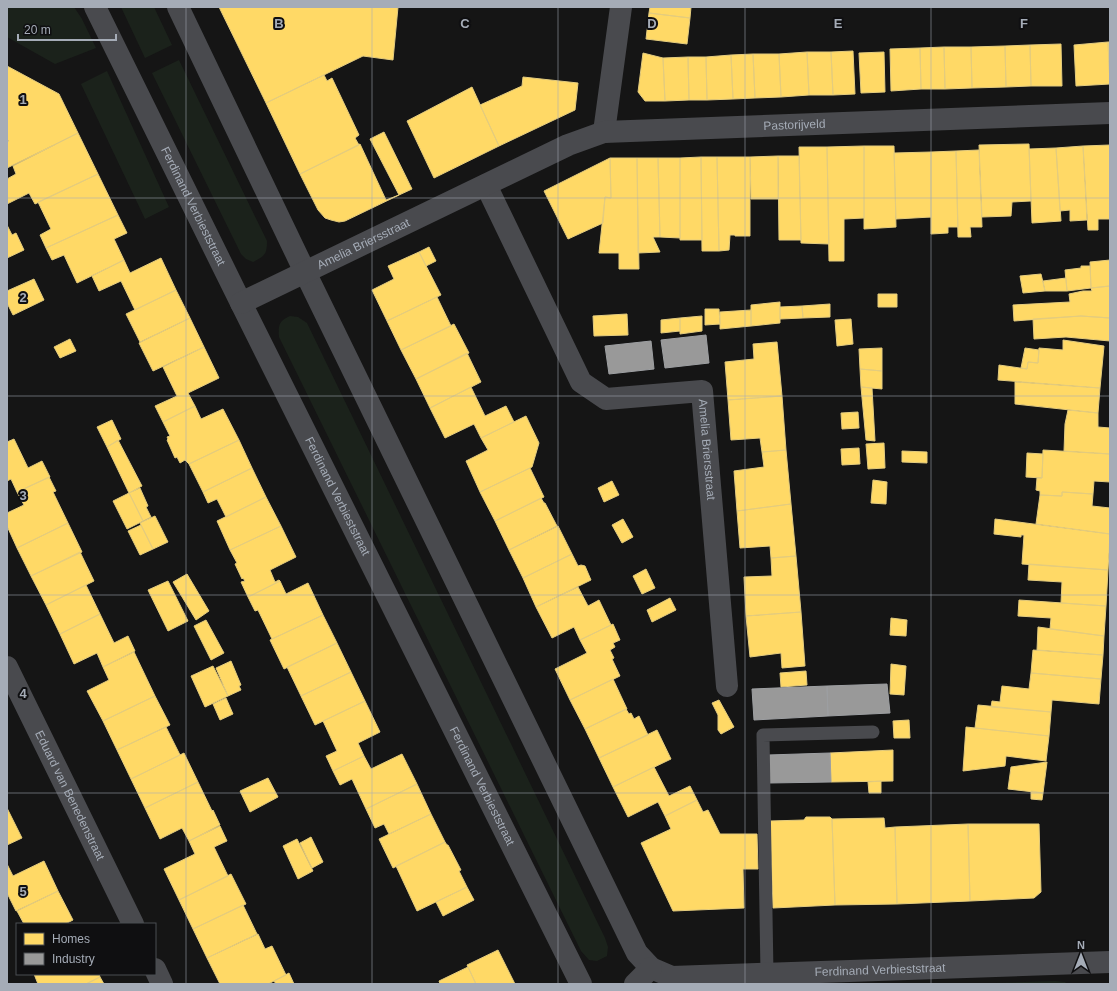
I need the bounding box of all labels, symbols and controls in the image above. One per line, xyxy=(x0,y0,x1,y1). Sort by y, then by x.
scale bar xyxy=(18,16,116,42)
text: B xyxy=(274,16,284,31)
text: C xyxy=(460,16,470,31)
text: D xyxy=(647,16,657,31)
text: E xyxy=(834,16,843,31)
text: F xyxy=(1020,16,1028,31)
text: 20 m xyxy=(24,23,51,37)
text: 1 xyxy=(19,92,27,107)
street label: Pastorijveld xyxy=(763,117,826,133)
street label: Ferdinand Verbieststraat xyxy=(158,144,229,269)
street label: Amelia Briersstraat xyxy=(315,215,413,272)
text: 2 xyxy=(19,290,27,305)
street label: Amelia Briersstraat xyxy=(696,398,718,501)
street label: Ferdinand Verbieststraat xyxy=(302,434,373,559)
text: 3 xyxy=(19,488,27,503)
text: 4 xyxy=(19,686,27,701)
street label: Ferdinand Verbieststraat xyxy=(447,724,518,848)
street label: Eduard van Benedenstraat xyxy=(32,728,108,863)
text: 5 xyxy=(19,884,27,899)
legend xyxy=(16,923,156,975)
text: Homes xyxy=(52,932,90,946)
north arrow xyxy=(1061,935,1101,975)
text: N xyxy=(1077,939,1085,951)
text: Industry xyxy=(52,952,95,966)
street label: Ferdinand Verbieststraat xyxy=(814,961,946,979)

